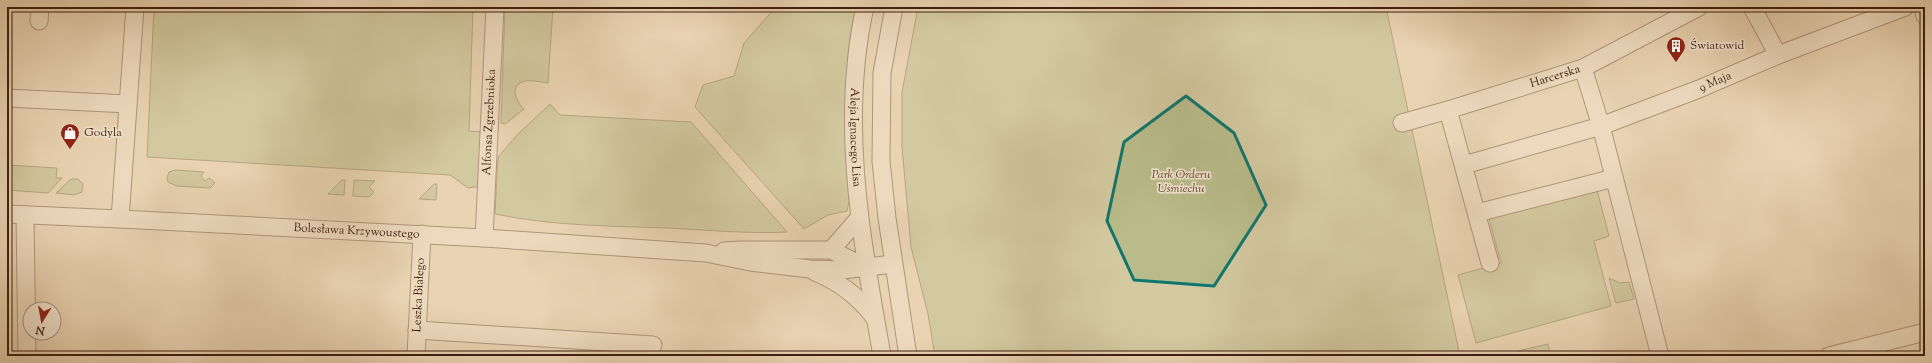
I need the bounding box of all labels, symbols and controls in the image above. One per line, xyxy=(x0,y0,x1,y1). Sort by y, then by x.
building icon: Światowid xyxy=(1665,35,1687,63)
place label: Światowid xyxy=(1690,37,1745,55)
street label: Harcerska xyxy=(1528,60,1583,93)
street label: 9 Maja xyxy=(1696,67,1735,97)
street label: Alfonsa Zgrzebnioka xyxy=(478,68,501,176)
street label: Aleja Ignacego Lisa xyxy=(844,87,866,188)
shop icon: Godyla xyxy=(59,122,81,150)
place label: Godyla xyxy=(84,124,122,142)
park label: Park Orderu Uśmiechu xyxy=(1152,166,1211,198)
street label: Bolesława Krzywoustego xyxy=(293,219,420,244)
street label: Leszka Białego xyxy=(408,257,430,333)
north arrow xyxy=(22,301,62,341)
text: N xyxy=(34,321,47,339)

